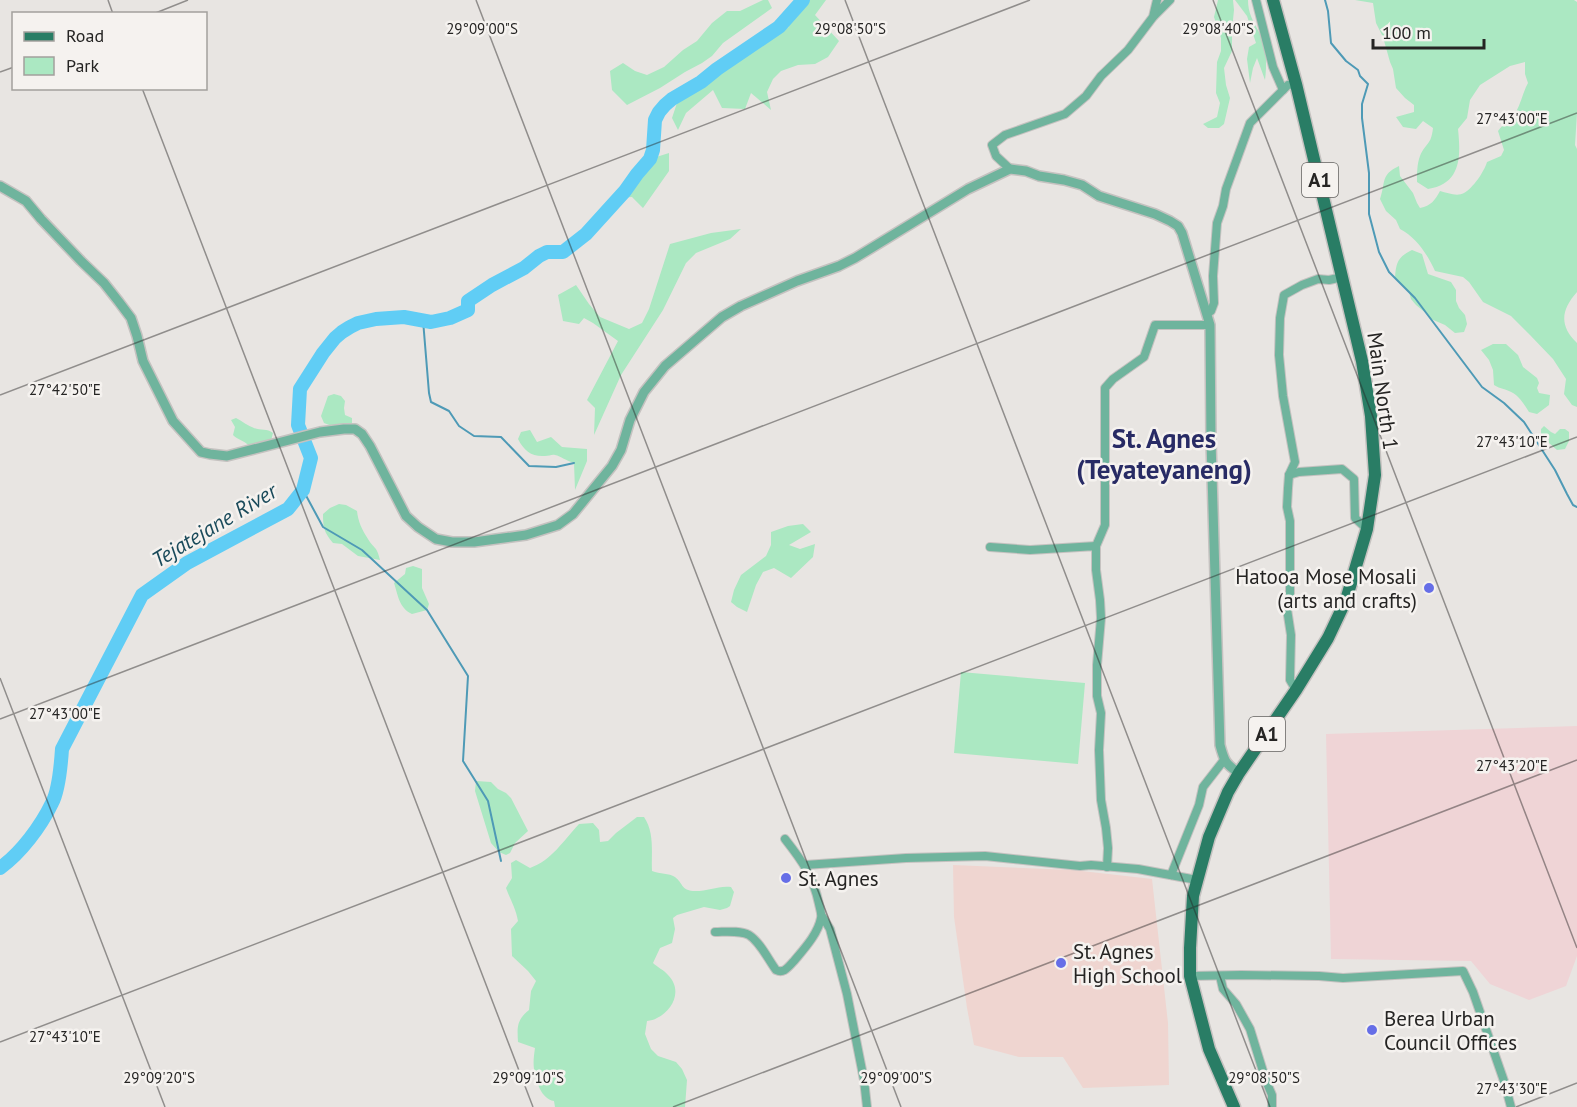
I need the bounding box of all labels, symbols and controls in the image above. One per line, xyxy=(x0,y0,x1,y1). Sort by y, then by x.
legend xyxy=(12,12,207,90)
scale bar xyxy=(1373,12,1484,50)
text: 29°09'00"S xyxy=(446,19,518,38)
text: 29°08'50"S xyxy=(814,19,886,38)
text: 29°08'40"S xyxy=(1182,19,1254,38)
text: 100 m xyxy=(1382,21,1431,44)
text: Road xyxy=(66,24,104,47)
text: Park xyxy=(66,54,99,77)
text: 27°43'00"E xyxy=(1476,109,1548,128)
road number: A1 xyxy=(1302,163,1338,197)
street label: Main North 1 xyxy=(1361,330,1405,452)
text: 27°42'50"E xyxy=(29,380,101,399)
district label: St. Agnes (Teyateyaneng) xyxy=(1076,421,1252,486)
text: 27°43'10"E xyxy=(1476,432,1548,451)
water label: Tejatejane River xyxy=(146,476,283,573)
place label: Hatooa Mose Mosali (arts and crafts) xyxy=(1235,563,1417,614)
marker: Hatooa Mose Mosali (arts and crafts) xyxy=(1422,581,1436,595)
text: 27°43'00"E xyxy=(29,704,101,723)
road number: A1 xyxy=(1249,717,1285,751)
text: 27°43'20"E xyxy=(1476,756,1548,775)
place label: St. Agnes xyxy=(798,865,879,892)
marker: St. Agnes xyxy=(779,871,793,885)
place label: St. Agnes High School xyxy=(1073,938,1182,989)
marker: St. Agnes High School xyxy=(1054,956,1068,970)
place label: Berea Urban Council Offices xyxy=(1384,1005,1517,1056)
marker: Berea Urban Council Offices xyxy=(1365,1023,1379,1037)
text: 27°43'10"E xyxy=(29,1027,101,1046)
text: 29°09'20"S xyxy=(123,1068,195,1087)
text: 29°09'10"S xyxy=(492,1068,564,1087)
text: 29°09'00"S xyxy=(860,1068,932,1087)
text: 29°08'50"S xyxy=(1228,1068,1300,1087)
text: 27°43'30"E xyxy=(1476,1079,1548,1098)

